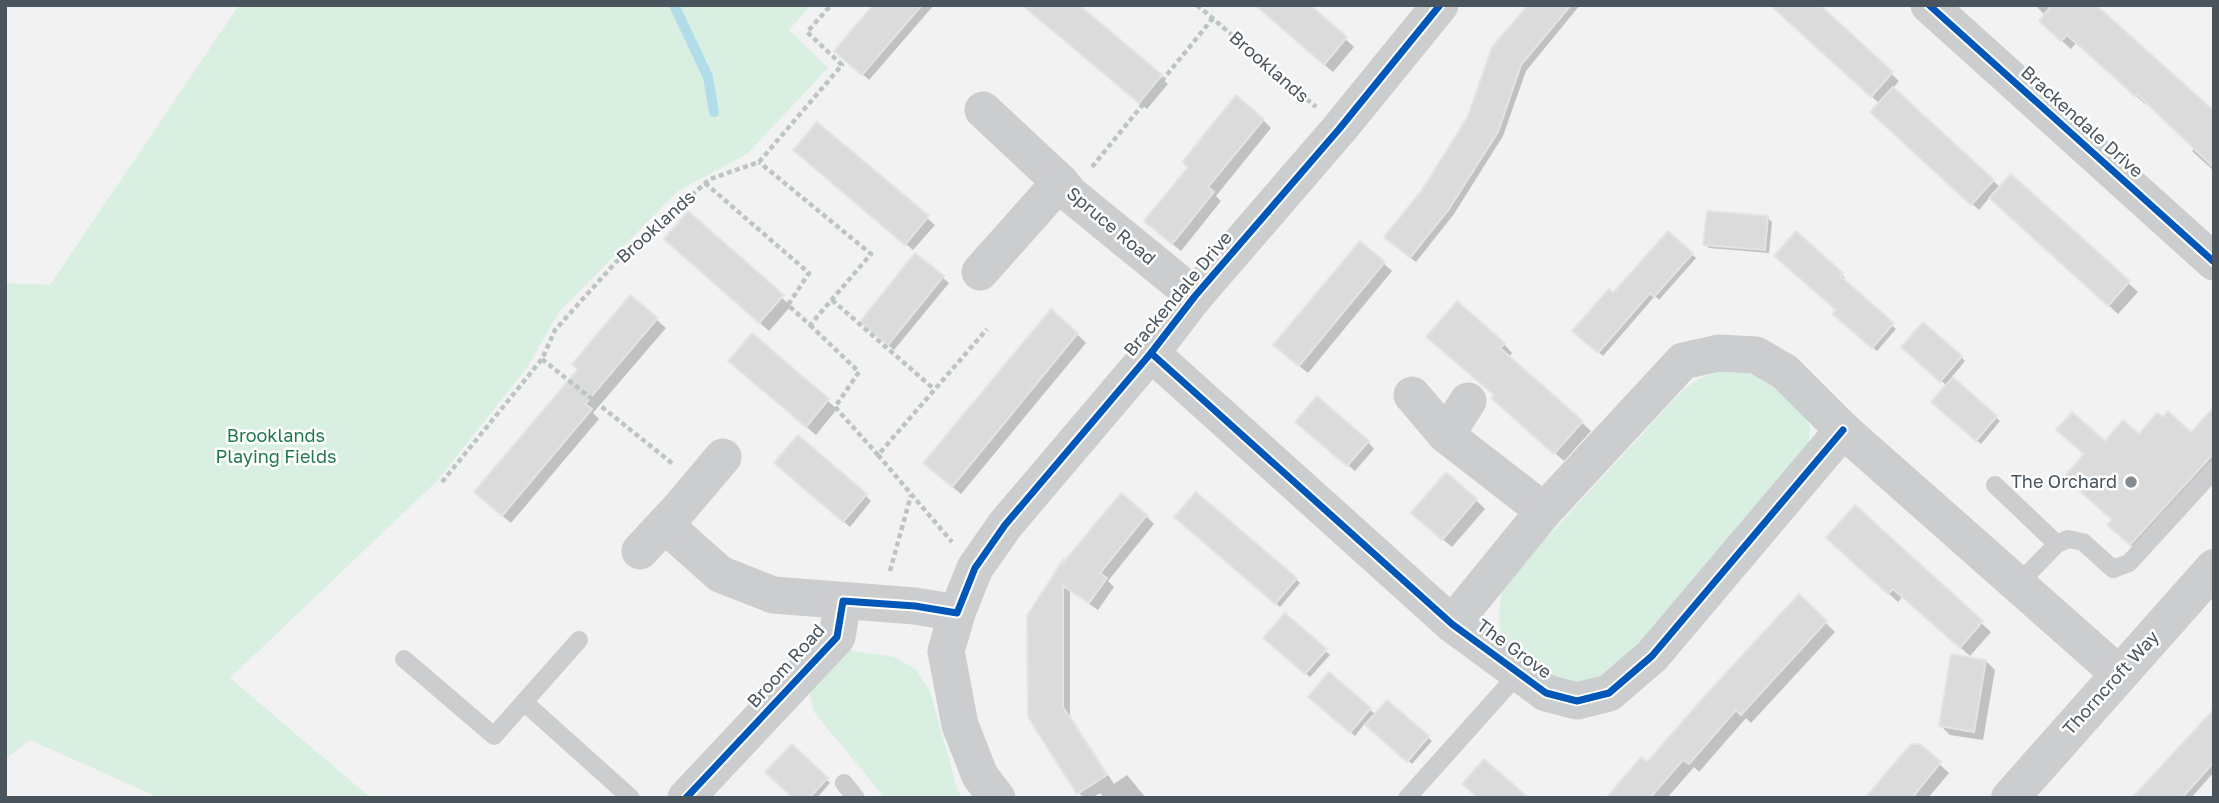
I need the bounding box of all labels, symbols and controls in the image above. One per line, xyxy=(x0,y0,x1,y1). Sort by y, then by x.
street label: Brooklands xyxy=(1225,26,1314,107)
street label: Brackendale Drive xyxy=(2017,61,2148,182)
street label: Spruce Road xyxy=(1063,182,1161,269)
street label: Brooklands xyxy=(611,185,699,267)
street label: Brackendale Drive xyxy=(1118,226,1236,360)
park label: Brooklands Playing Fields xyxy=(215,424,337,467)
place label: The Orchard xyxy=(2011,470,2117,492)
marker: The Orchard xyxy=(2123,474,2139,490)
street label: The Grove xyxy=(1473,614,1556,683)
street label: Broom Road xyxy=(742,619,829,712)
street label: Thorncroft Way xyxy=(2057,625,2163,739)

